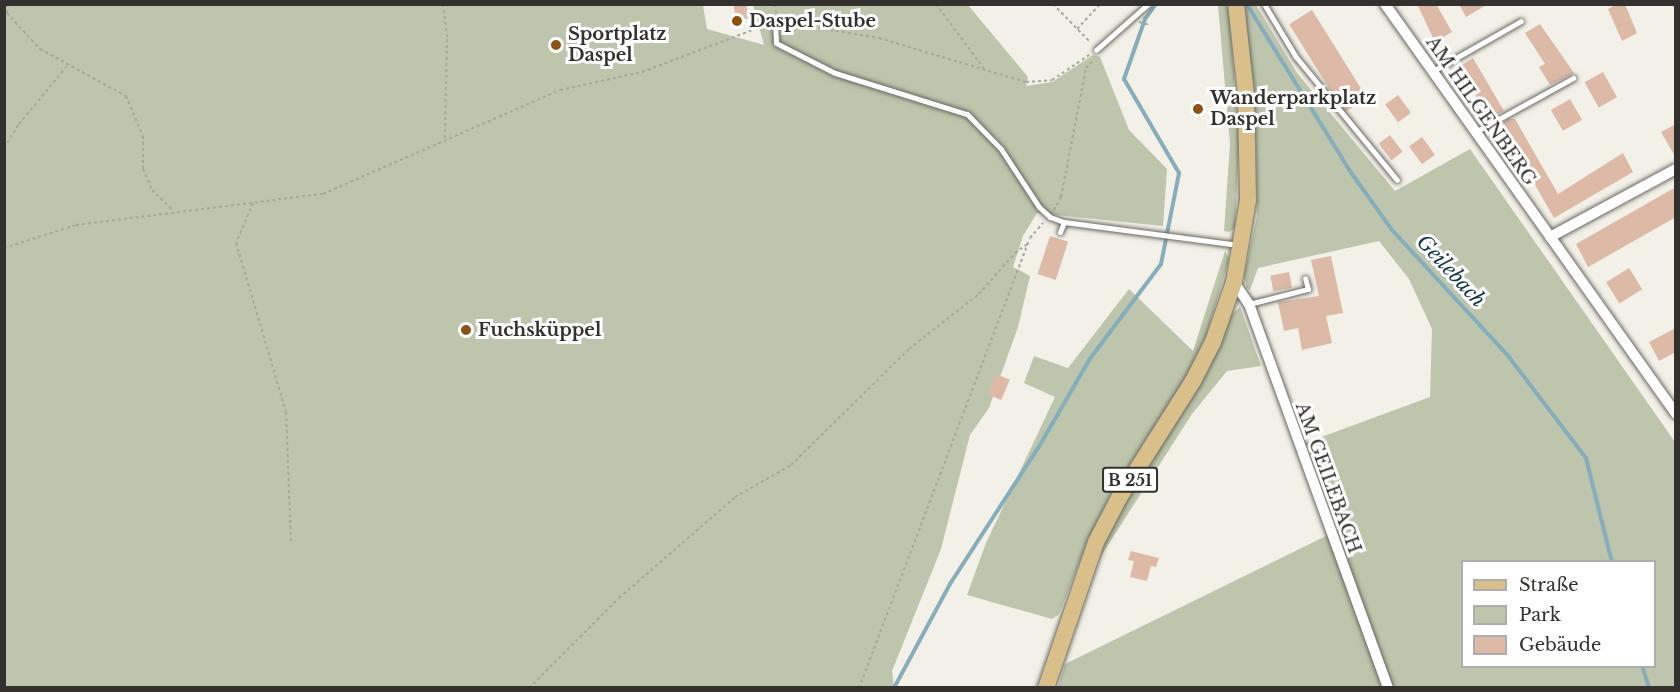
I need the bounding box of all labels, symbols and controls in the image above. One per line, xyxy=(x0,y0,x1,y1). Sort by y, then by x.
place label: Daspel-Stube xyxy=(749,10,876,32)
marker: Daspel-Stube xyxy=(730,14,744,28)
place label: Sportplatz Daspel xyxy=(568,24,666,66)
street label: AM HILGENBERG xyxy=(1421,32,1541,190)
marker: Sportplatz Daspel xyxy=(549,38,563,52)
place label: Wanderparkplatz Daspel xyxy=(1210,88,1376,130)
marker: Wanderparkplatz Daspel xyxy=(1191,102,1205,116)
water label: Geilebach xyxy=(1412,230,1490,312)
place label: Fuchsküppel xyxy=(478,319,601,341)
marker: Fuchsküppel xyxy=(459,323,473,337)
street label: AM GEILEBACH xyxy=(1291,399,1365,557)
road number: B 251 xyxy=(1102,467,1158,493)
legend xyxy=(1461,560,1656,668)
text: Straße xyxy=(1519,574,1579,596)
text: Park xyxy=(1519,604,1561,626)
text: Gebäude xyxy=(1519,634,1601,656)

